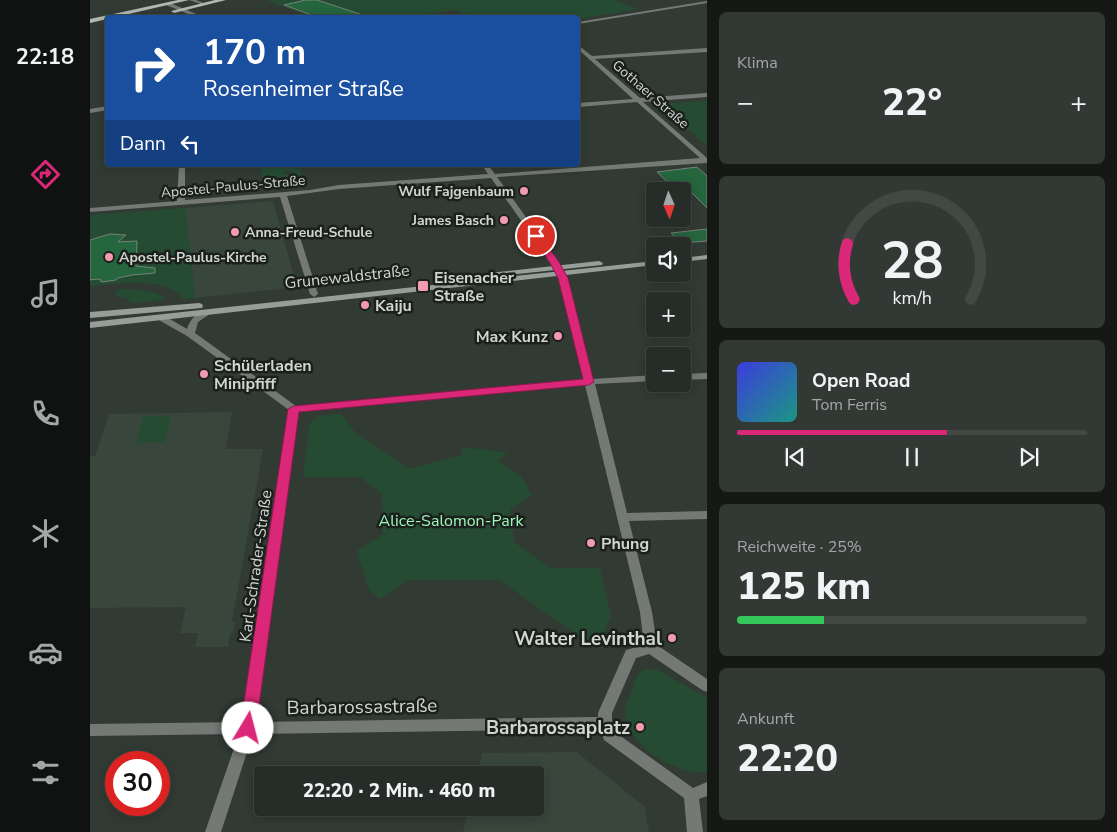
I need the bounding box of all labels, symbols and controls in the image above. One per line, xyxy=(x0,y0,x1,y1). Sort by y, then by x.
text: 170 m xyxy=(203,29,306,76)
icon: right xyxy=(120,35,185,100)
text: 22:18 xyxy=(16,42,74,72)
text: Klima xyxy=(737,52,778,74)
street label: Gothaer Straße xyxy=(608,56,693,133)
text: Rosenheimer Straße xyxy=(203,74,404,104)
text: 22° xyxy=(882,77,942,128)
text: − xyxy=(737,84,754,122)
text: + xyxy=(1070,84,1087,122)
icon: left xyxy=(176,130,204,158)
text: Dann xyxy=(120,131,166,157)
icon: directions xyxy=(28,157,63,192)
street label: Apostel-Paulus-Straße xyxy=(160,171,306,202)
place label: Wulf Fajgenbaum xyxy=(398,182,514,201)
north arrow xyxy=(646,182,691,228)
map controls xyxy=(646,182,691,392)
marker: Wulf Fajgenbaum xyxy=(518,185,530,197)
place label: James Basch xyxy=(411,211,494,230)
marker: James Basch xyxy=(498,214,510,226)
pin xyxy=(515,215,557,257)
icon: arrive xyxy=(522,222,550,250)
place label: Anna-Freud-Schule xyxy=(245,223,373,242)
text: 28 xyxy=(881,225,943,296)
marker: Anna-Freud-Schule xyxy=(229,226,241,238)
button: sound xyxy=(646,237,691,282)
place label: Apostel-Paulus-Kirche xyxy=(119,248,267,267)
marker: Apostel-Paulus-Kirche xyxy=(103,251,115,263)
street label: Grunewaldstraße xyxy=(284,260,411,294)
place label: Eisenacher Straße xyxy=(434,267,515,307)
icon: music xyxy=(28,276,63,311)
marker: Eisenacher Straße xyxy=(416,279,430,293)
text: km/h xyxy=(892,286,932,310)
button: + xyxy=(646,292,691,337)
place label: Kaiju xyxy=(375,295,412,317)
marker: Kaiju xyxy=(359,299,371,311)
place label: Max Kunz xyxy=(476,326,548,348)
marker: Max Kunz xyxy=(552,330,564,342)
button: − xyxy=(646,347,691,392)
place label: Schülerladen Minipfiff xyxy=(214,355,312,395)
marker: Schülerladen Minipfiff xyxy=(198,368,210,380)
text: Open Road xyxy=(812,368,910,394)
text: Tom Ferris xyxy=(812,394,887,416)
icon: phone xyxy=(28,396,63,431)
icon: previous xyxy=(781,443,809,471)
icon: pause xyxy=(898,443,926,471)
icon: next xyxy=(1015,443,1043,471)
street label: Karl-Schrader-Straße xyxy=(234,489,278,644)
park label: Alice-Salomon-Park xyxy=(379,510,524,532)
icon: climate xyxy=(28,516,63,551)
place label: Phung xyxy=(601,533,649,555)
text: Reichweite · 25% xyxy=(737,536,862,558)
marker: Phung xyxy=(585,537,597,549)
text: 125 km xyxy=(737,561,871,612)
place label: Walter Levinthal xyxy=(514,626,662,652)
marker: Walter Levinthal xyxy=(666,632,678,644)
icon: car xyxy=(28,635,63,670)
street label: Barbarossastraße xyxy=(286,693,438,721)
position arrow xyxy=(221,701,273,753)
text: Ankunft xyxy=(737,708,794,730)
place label: Barbarossaplatz xyxy=(486,715,630,741)
marker: Barbarossaplatz xyxy=(634,721,646,733)
text: 22:20 xyxy=(737,733,838,784)
speed limit sign: 30 xyxy=(105,751,170,816)
icon: filters xyxy=(28,755,63,790)
text: 22:20 · 2 Min. · 460 m xyxy=(303,778,495,804)

